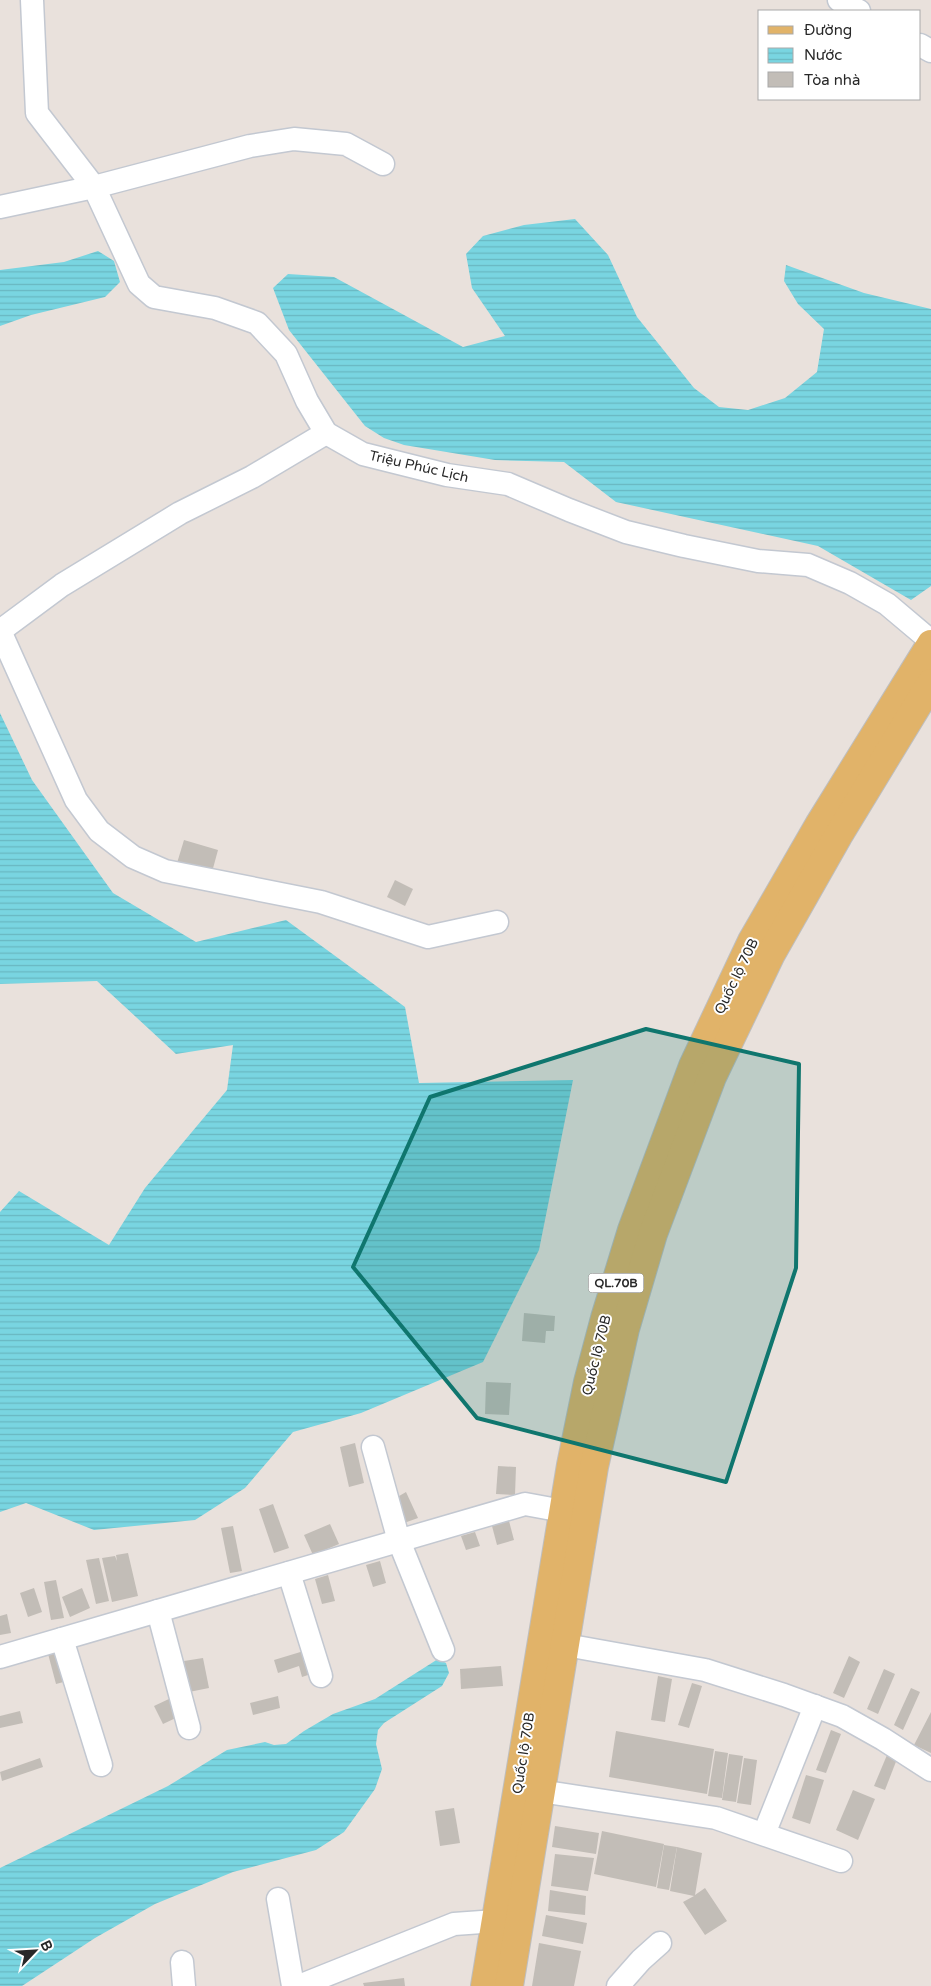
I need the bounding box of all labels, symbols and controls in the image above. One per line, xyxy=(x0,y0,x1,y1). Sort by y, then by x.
legend xyxy=(758,10,921,100)
text: Đường xyxy=(804,21,852,39)
text: Nước xyxy=(804,46,842,64)
text: Tòa nhà xyxy=(804,71,860,89)
street label: Triệu Phúc Lịch xyxy=(367,447,470,486)
street label: Quốc lộ 70B xyxy=(711,935,762,1017)
road number: QL.70B xyxy=(588,1274,644,1292)
street label: Quốc lộ 70B xyxy=(578,1313,615,1397)
street label: Quốc lộ 70B xyxy=(509,1711,538,1795)
north arrow xyxy=(10,1926,60,1976)
text: B xyxy=(37,1938,56,1954)

